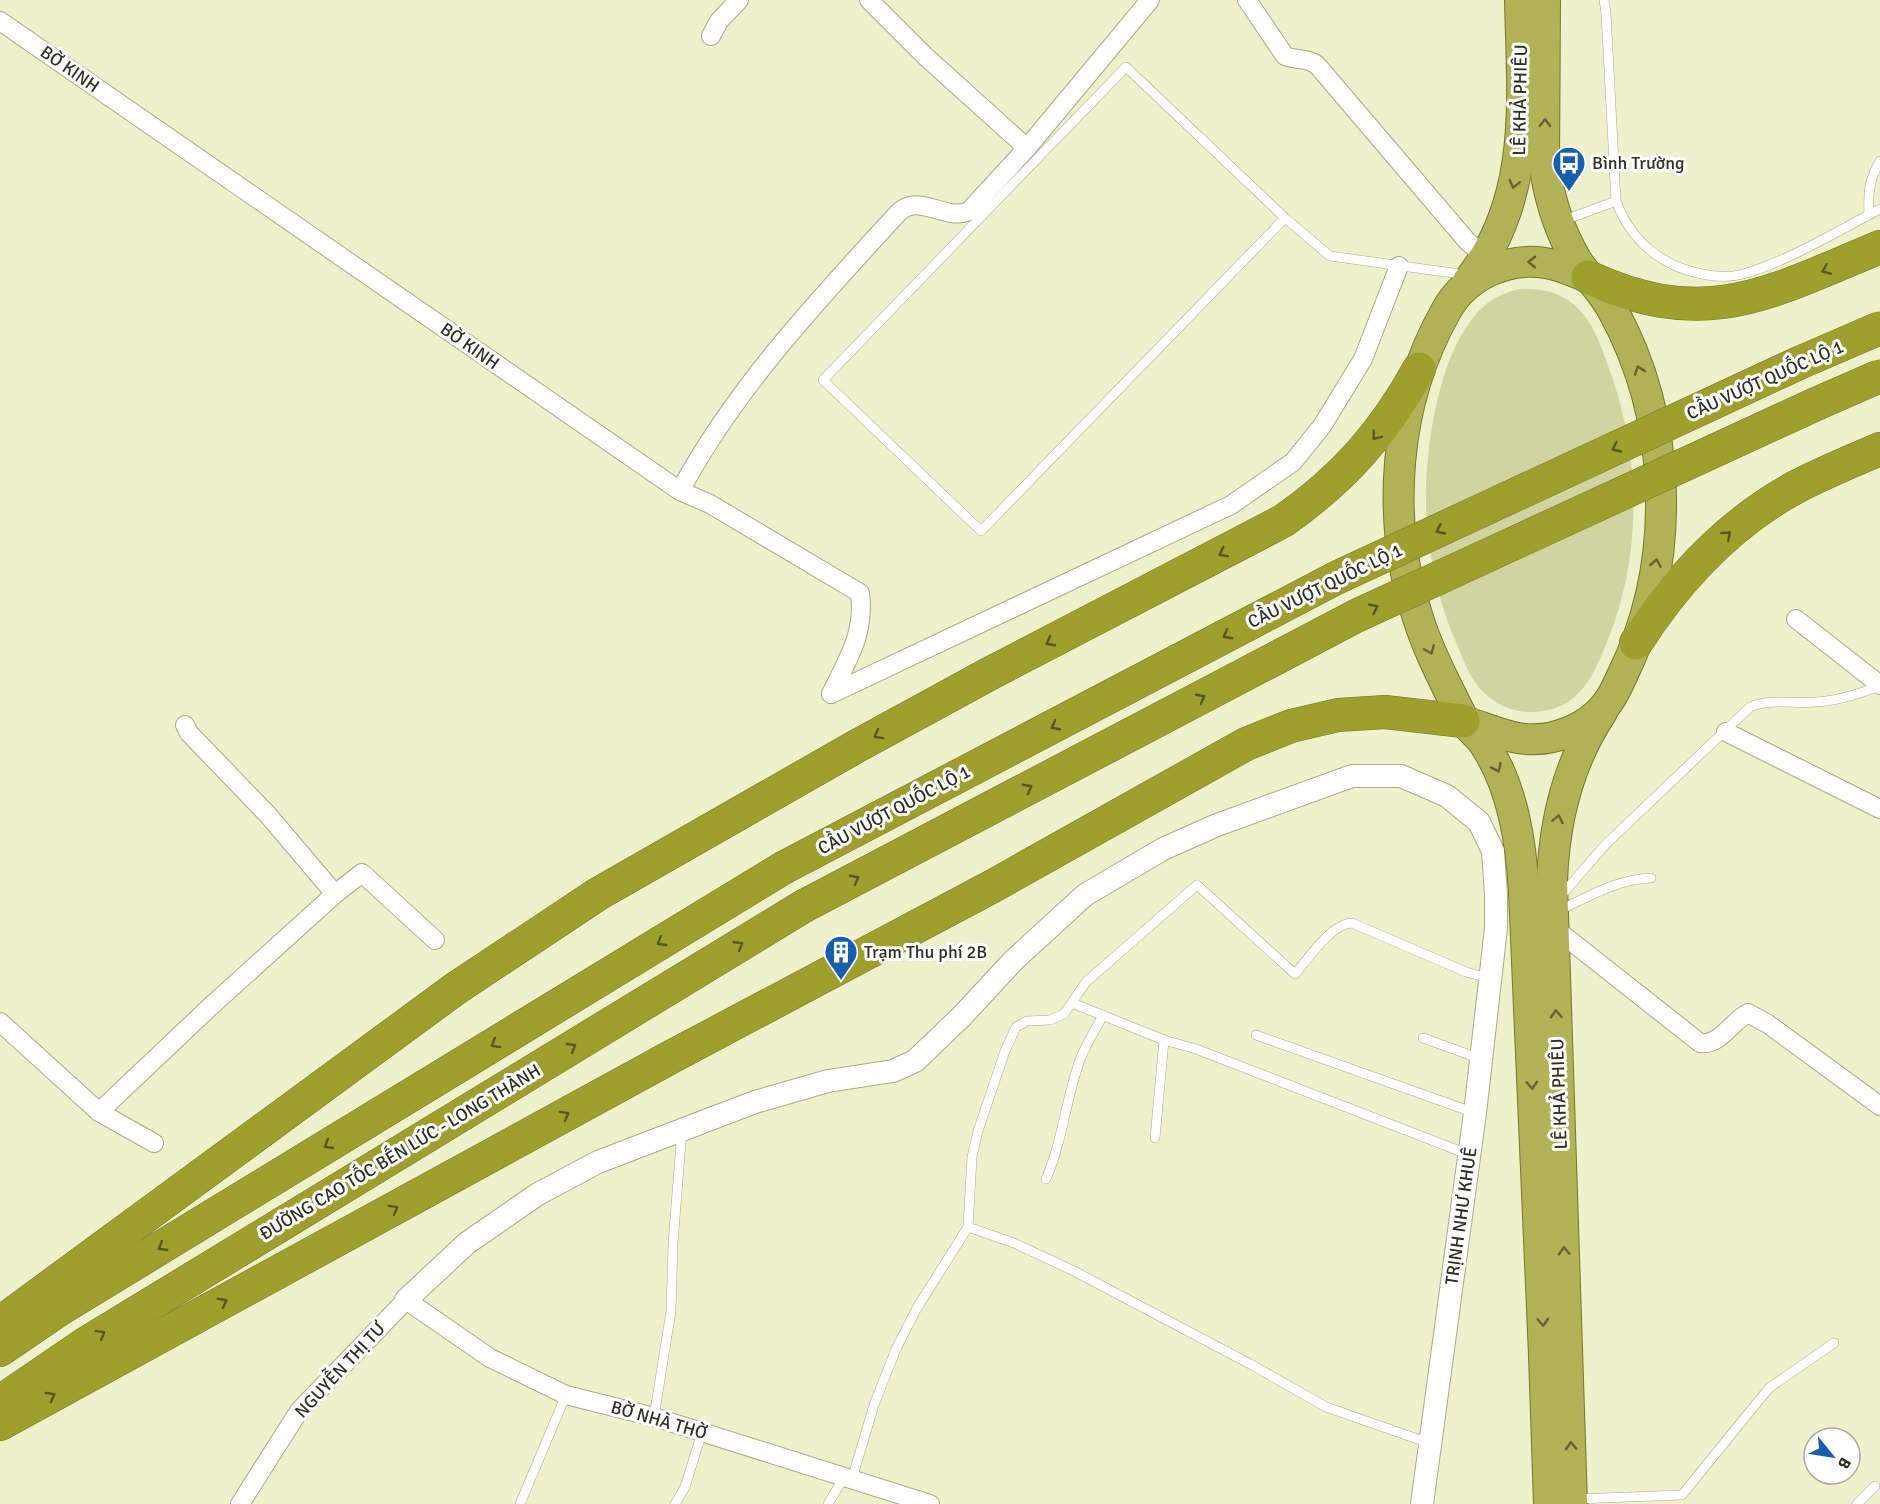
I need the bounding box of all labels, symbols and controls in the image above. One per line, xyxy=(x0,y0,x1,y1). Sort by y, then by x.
street label: BỜ KINH xyxy=(36,41,104,97)
street label: LÊ KHẢ PHIÊU xyxy=(1508,44,1532,156)
one-way arrow xyxy=(1539,119,1551,128)
bus stop icon: Bình Trường xyxy=(1551,145,1587,192)
place label: Bình Trường xyxy=(1592,152,1685,174)
one-way arrow xyxy=(1509,179,1522,189)
one-way arrow xyxy=(1528,256,1537,268)
one-way arrow xyxy=(1821,263,1832,275)
street label: BỜ KINH xyxy=(436,318,504,374)
street label: CẦU VƯỢT QUỐC LỘ 1 xyxy=(1682,333,1847,425)
one-way arrow xyxy=(1633,365,1646,376)
one-way arrow xyxy=(1373,429,1384,440)
one-way arrow xyxy=(1612,441,1623,453)
one-way arrow xyxy=(1435,523,1446,535)
one-way arrow xyxy=(1720,531,1731,542)
street label: CẦU VƯỢT QUỐC LỘ 1 xyxy=(1243,536,1406,633)
one-way arrow xyxy=(1218,545,1229,557)
one-way arrow xyxy=(1649,558,1662,568)
one-way arrow xyxy=(1368,604,1379,616)
one-way arrow xyxy=(1223,628,1234,639)
one-way arrow xyxy=(1045,635,1056,646)
one-way arrow xyxy=(1423,644,1435,655)
one-way arrow xyxy=(1195,694,1205,705)
one-way arrow xyxy=(1050,719,1061,730)
one-way arrow xyxy=(874,728,884,739)
street label: CẦU VƯỢT QUỐC LỘ 1 xyxy=(813,758,974,860)
one-way arrow xyxy=(1489,762,1501,773)
one-way arrow xyxy=(1022,784,1033,796)
one-way arrow xyxy=(1551,815,1564,825)
one-way arrow xyxy=(849,875,860,886)
building icon: Trạm Thu phí 2B xyxy=(823,934,859,981)
one-way arrow xyxy=(657,935,667,947)
one-way arrow xyxy=(733,941,743,953)
place label: Trạm Thu phí 2B xyxy=(864,941,987,963)
one-way arrow xyxy=(1549,1009,1562,1018)
one-way arrow xyxy=(491,1036,501,1048)
street label: LÊ KHẢ PHIÊU xyxy=(1546,1038,1572,1150)
one-way arrow xyxy=(566,1043,576,1054)
street label: ĐƯỜNG CAO TỐC BẾN LỨC - LONG THÀNH xyxy=(254,1057,545,1245)
one-way arrow xyxy=(1525,1081,1538,1090)
one-way arrow xyxy=(559,1111,569,1122)
one-way arrow xyxy=(324,1138,334,1150)
street label: TRỊNH NHƯ KHUÊ xyxy=(1440,1146,1482,1286)
one-way arrow xyxy=(387,1205,398,1216)
one-way arrow xyxy=(158,1239,168,1251)
one-way arrow xyxy=(1558,1246,1571,1255)
one-way arrow xyxy=(216,1298,227,1309)
street label: NGUYỄN THỊ TƯ xyxy=(288,1315,390,1422)
one-way arrow xyxy=(1536,1317,1549,1326)
one-way arrow xyxy=(95,1330,105,1342)
one-way arrow xyxy=(45,1392,56,1403)
street label: BỜ NHÀ THỜ xyxy=(608,1396,710,1444)
north arrow xyxy=(1802,1426,1862,1486)
one-way arrow xyxy=(1564,1441,1577,1450)
text: B xyxy=(1833,1454,1855,1472)

